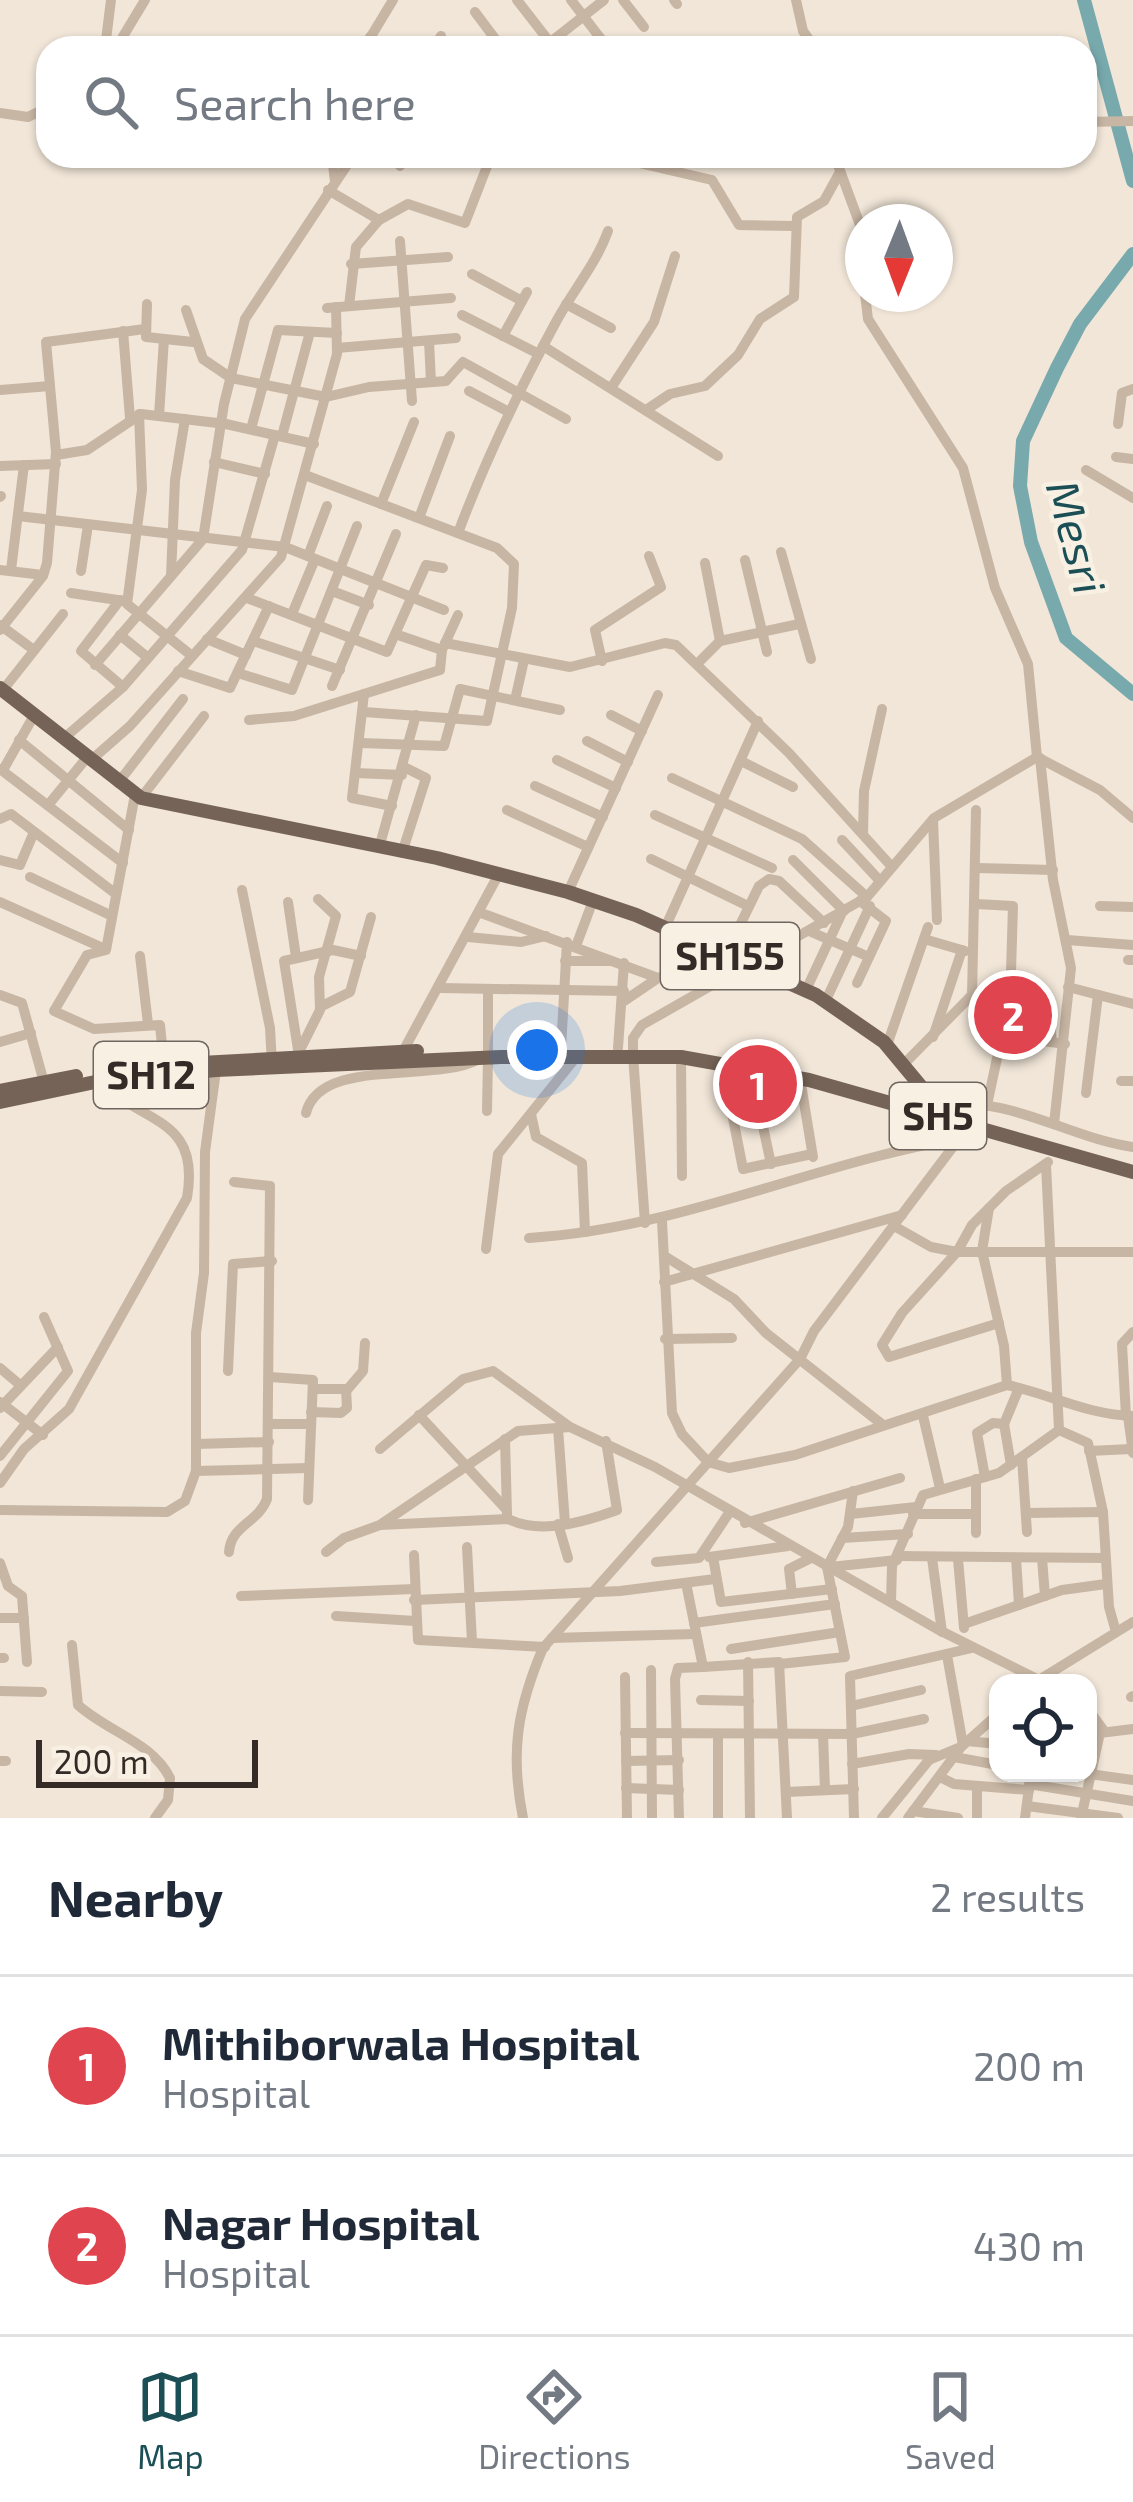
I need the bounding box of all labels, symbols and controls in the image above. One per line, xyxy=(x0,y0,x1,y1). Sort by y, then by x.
search box xyxy=(36,36,1097,168)
icon: search xyxy=(78,69,144,135)
text: Search here xyxy=(174,75,416,129)
north arrow xyxy=(845,204,953,312)
water label: Mesri xyxy=(1037,474,1119,599)
road number: SH155 xyxy=(661,923,799,989)
pin: 2 xyxy=(974,970,1052,1060)
your location xyxy=(507,1020,567,1080)
pin: 1 xyxy=(719,1039,797,1129)
road number: SH12 xyxy=(94,1042,208,1108)
road number: SH5 xyxy=(890,1083,986,1149)
map controls xyxy=(989,1674,1097,1782)
button: locate xyxy=(989,1674,1097,1782)
scale bar xyxy=(36,1734,258,1787)
text: 200 m xyxy=(54,1741,149,1781)
text: Nearby xyxy=(48,1866,223,1927)
text: 2 results xyxy=(930,1873,1085,1920)
text: Mithiborwala Hospital xyxy=(162,2015,640,2069)
text: 1 xyxy=(79,2042,95,2089)
text: 200 m xyxy=(973,2042,1085,2089)
text: Hospital xyxy=(162,2069,310,2116)
text: Nagar Hospital xyxy=(162,2195,480,2249)
text: 2 xyxy=(76,2222,98,2269)
text: 430 m xyxy=(973,2222,1085,2269)
text: Hospital xyxy=(162,2249,310,2296)
tab: Map xyxy=(137,2364,204,2476)
tab: Directions xyxy=(478,2364,630,2476)
tab: Saved xyxy=(905,2364,996,2476)

